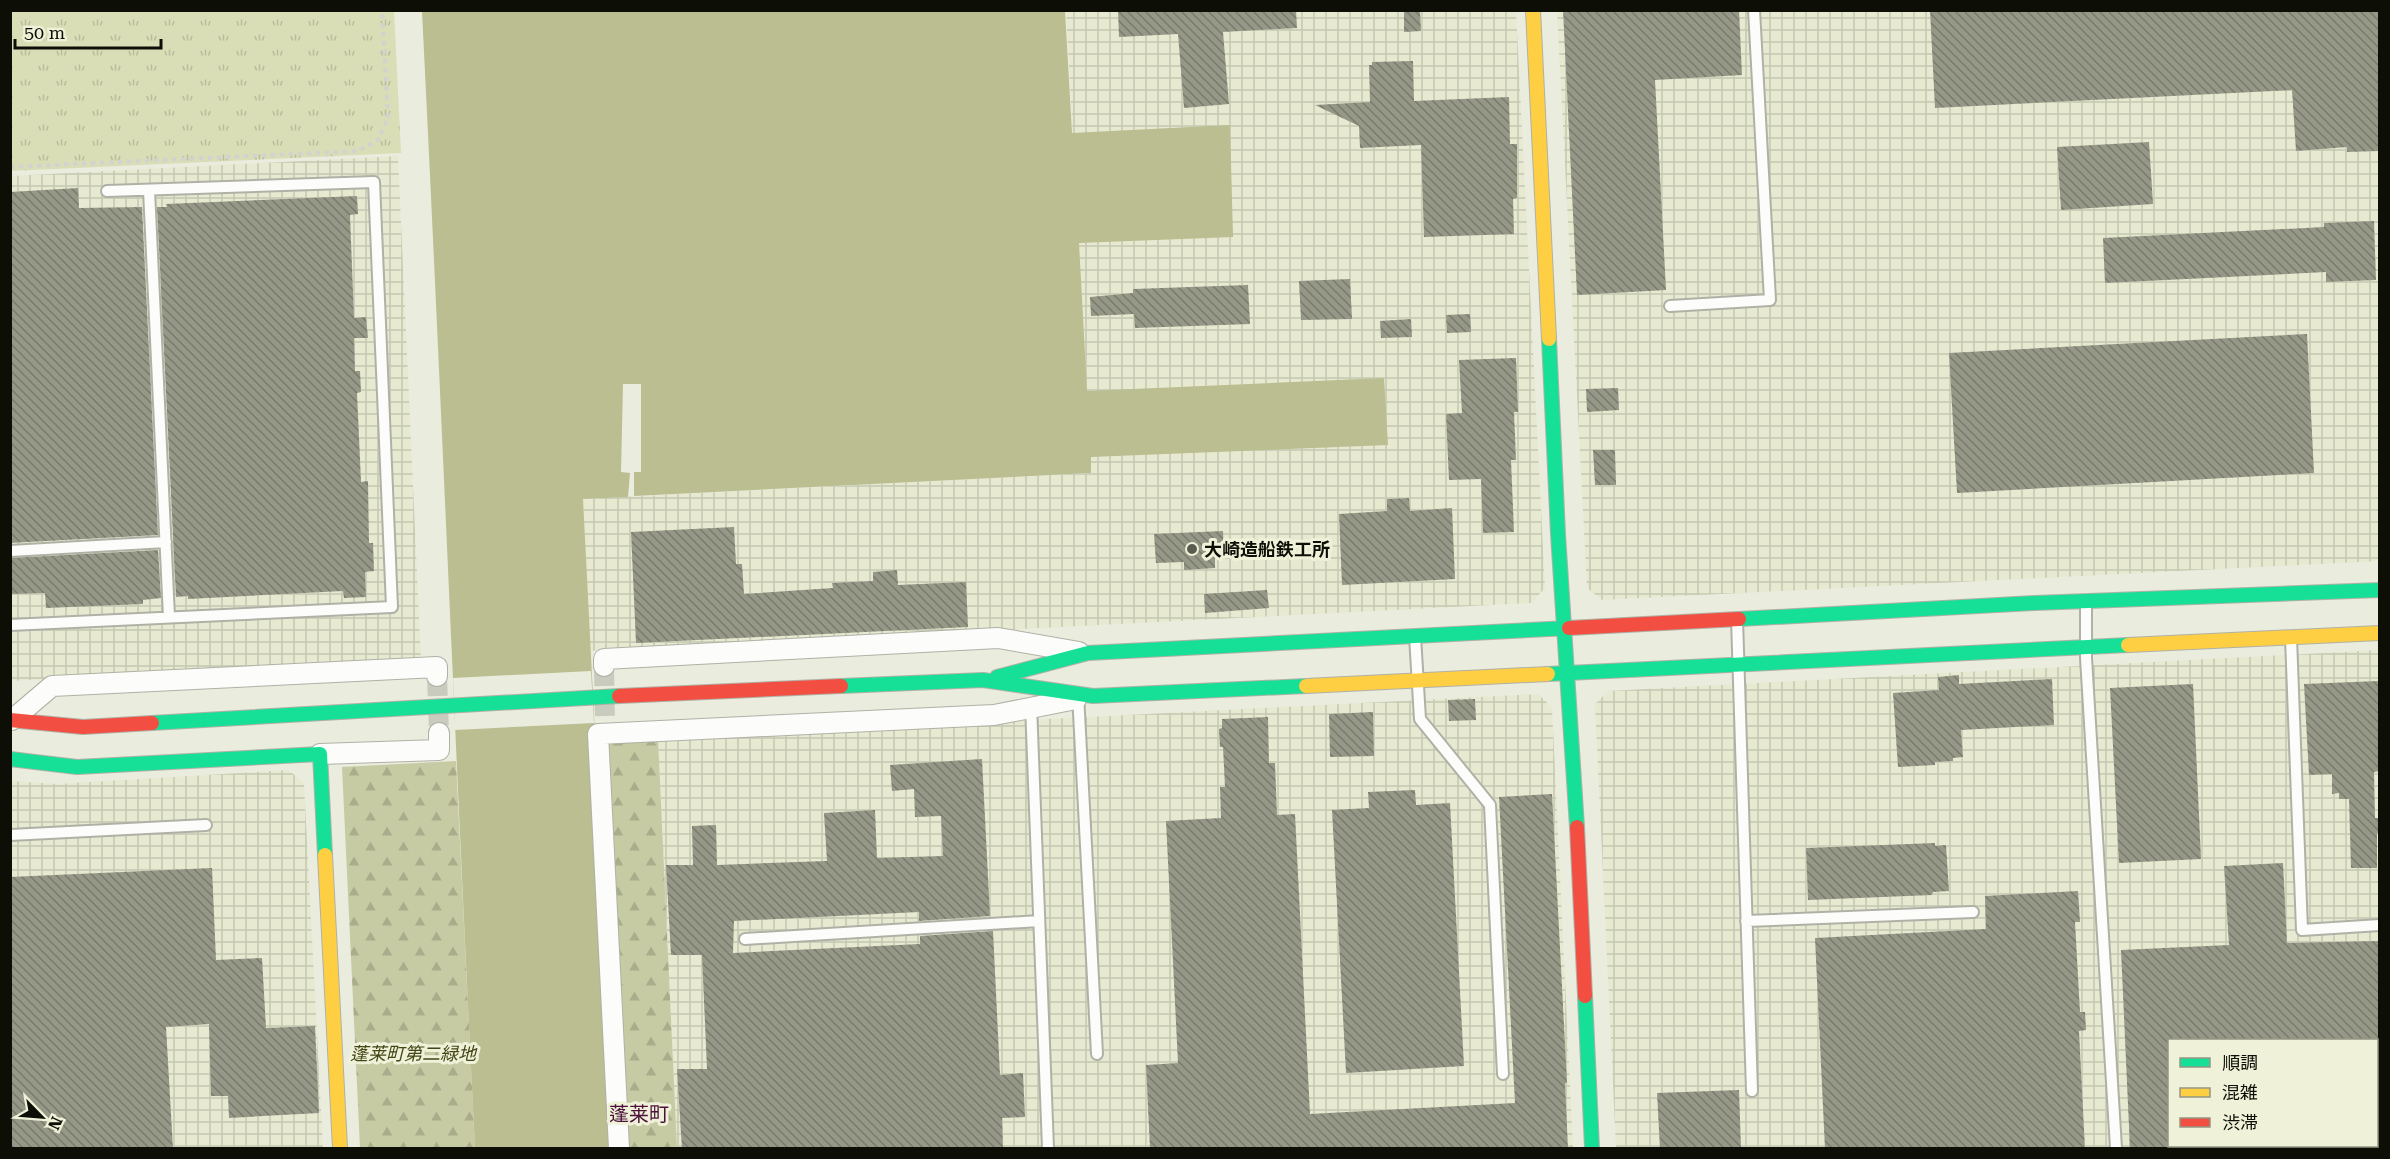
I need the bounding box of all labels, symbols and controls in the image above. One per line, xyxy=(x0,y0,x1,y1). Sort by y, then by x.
scale bar xyxy=(15,12,160,50)
text: 50 m xyxy=(24,22,65,43)
place label: 大崎造船鉄工所 xyxy=(1204,539,1330,560)
marker: 大崎造船鉄工所 xyxy=(1185,542,1199,556)
legend xyxy=(2168,1039,2378,1147)
park label: 蓬莱町第二緑地 xyxy=(350,1043,478,1064)
text: 順調 xyxy=(2222,1052,2258,1073)
text: 混雑 xyxy=(2222,1082,2258,1103)
north arrow xyxy=(12,1087,72,1147)
district label: 蓬莱町 xyxy=(609,1102,669,1126)
text: 渋滞 xyxy=(2222,1112,2258,1133)
text: N xyxy=(44,1114,66,1133)

